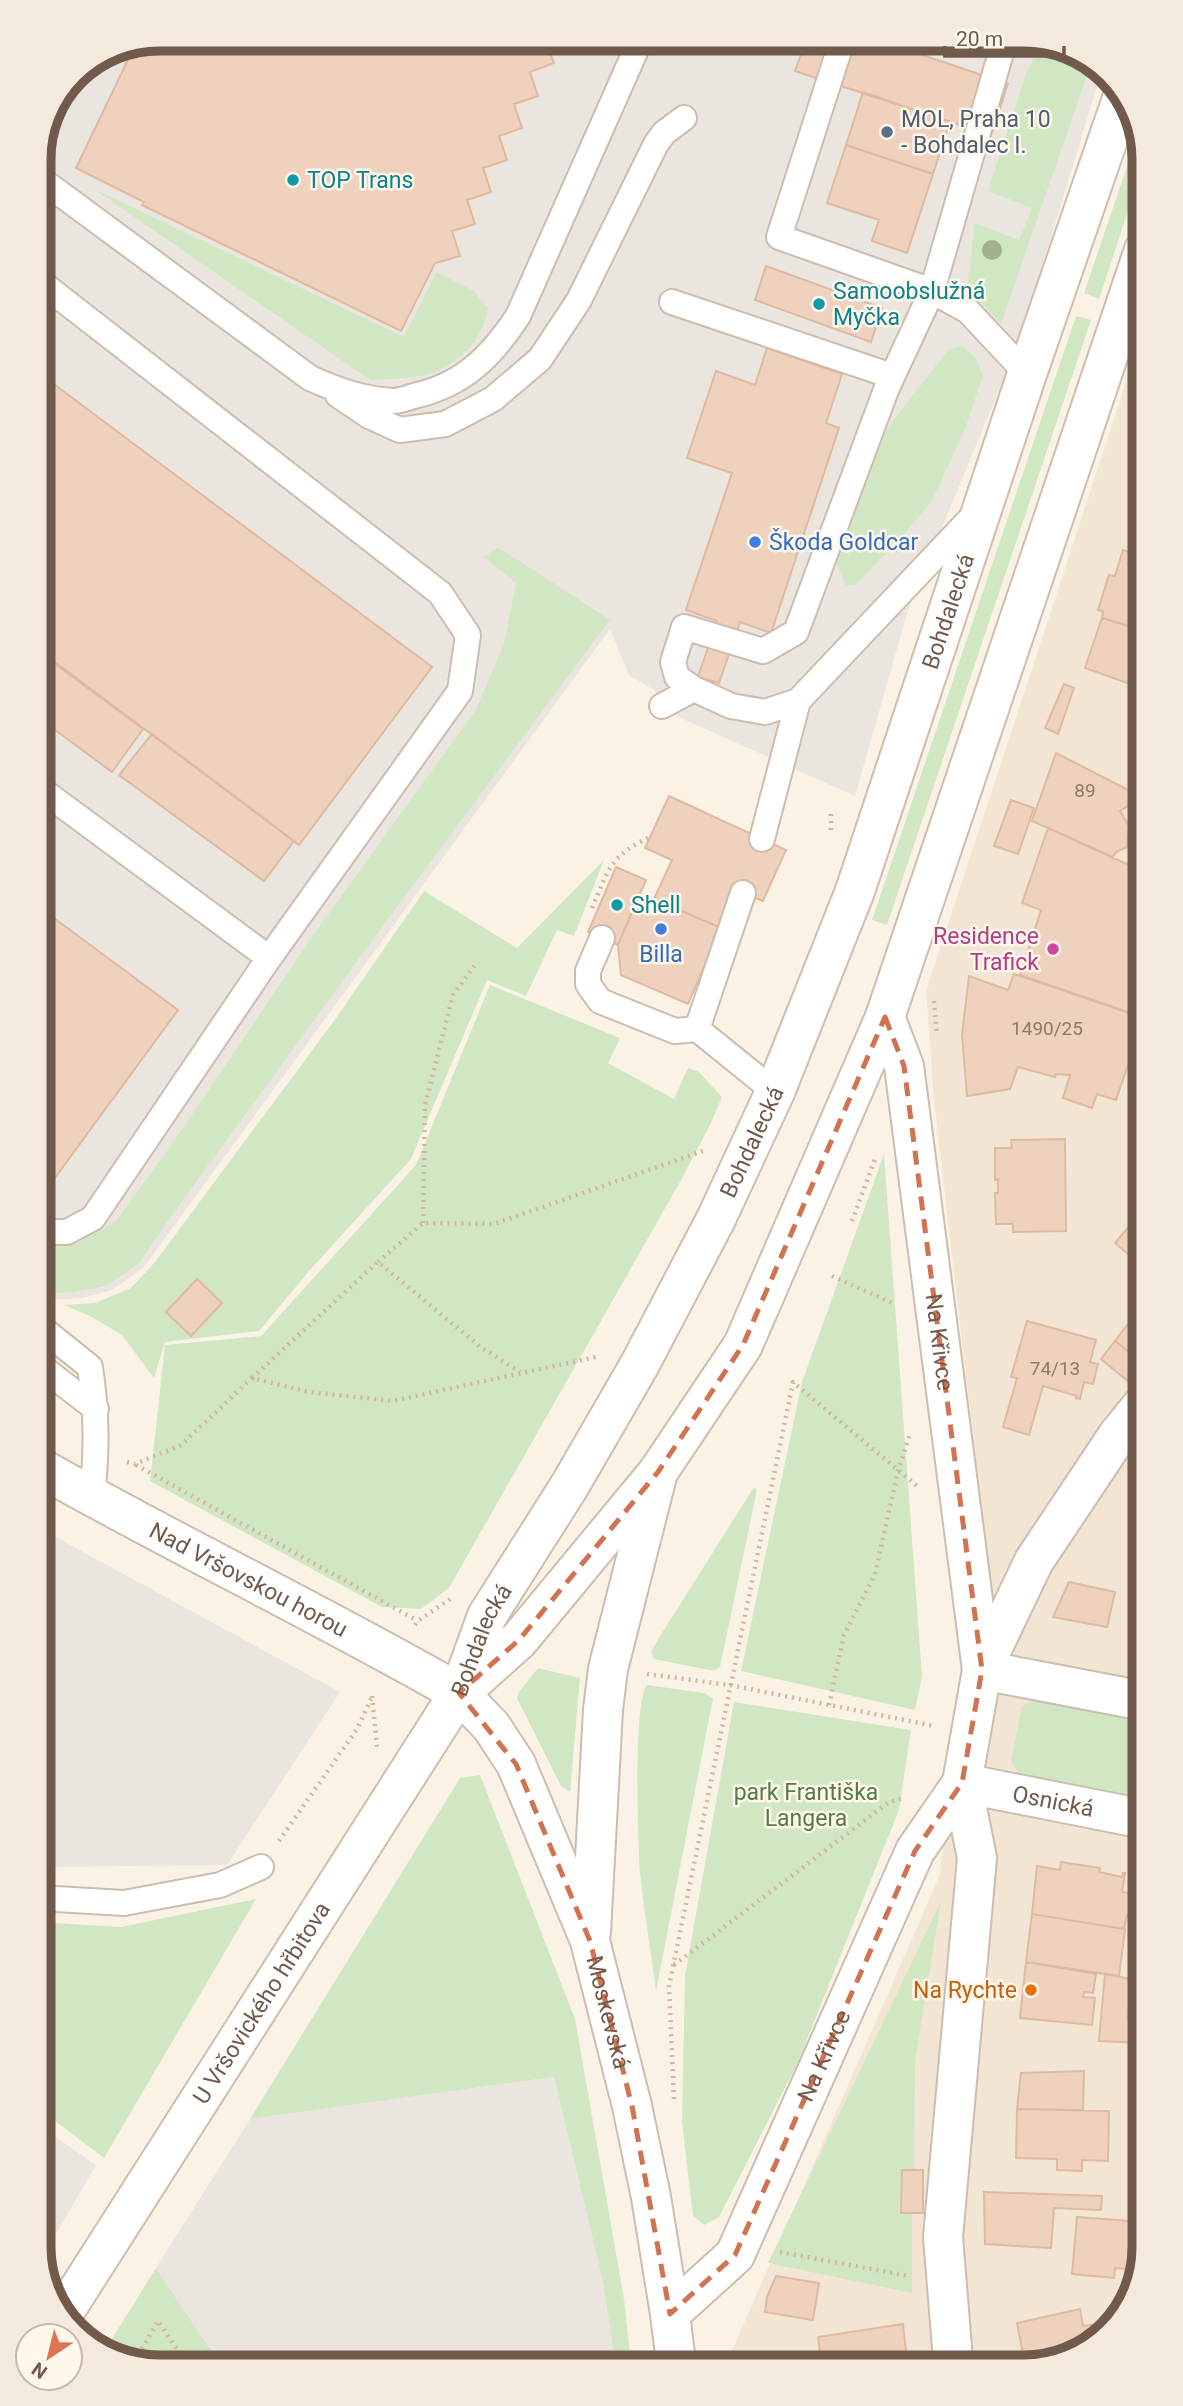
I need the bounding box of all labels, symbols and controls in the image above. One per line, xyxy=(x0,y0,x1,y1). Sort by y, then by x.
scale bar xyxy=(945,14,1064,58)
text: 20 m xyxy=(956,27,1003,51)
place label: MOL, Praha 10 - Bohdalec I. xyxy=(901,106,1051,159)
marker: MOL, Praha 10 - Bohdalec I. xyxy=(879,124,895,140)
place label: TOP Trans xyxy=(307,167,413,194)
marker: TOP Trans xyxy=(285,172,301,188)
place label: Samoobslužná Myčka xyxy=(833,278,985,331)
marker: Samoobslužná Myčka xyxy=(811,296,827,312)
place label: Škoda Goldcar xyxy=(769,528,919,556)
marker: Škoda Goldcar xyxy=(747,534,763,550)
street label: Bohdalecká xyxy=(916,550,980,673)
house number: 89 xyxy=(1074,779,1096,802)
place label: Shell xyxy=(631,892,681,919)
marker: Shell xyxy=(609,897,625,913)
marker: Billa xyxy=(653,921,669,937)
place label: Residence Trafick xyxy=(933,923,1039,976)
place label: Billa xyxy=(639,941,683,968)
marker: Residence Trafick xyxy=(1045,941,1061,957)
house number: 1490/25 xyxy=(1011,1017,1083,1040)
street label: Bohdalecká xyxy=(714,1082,789,1202)
street label: Na Křivce xyxy=(920,1292,959,1392)
house number: 74/13 xyxy=(1030,1357,1080,1380)
street label: Nad Vršovskou horou xyxy=(145,1516,352,1643)
street label: Bohdalecká xyxy=(446,1579,517,1700)
park label: park Františka Langera xyxy=(734,1779,878,1832)
street label: Osnická xyxy=(1010,1780,1096,1822)
street label: U Vršovického hřbitova xyxy=(187,1897,336,2109)
street label: Moskevská xyxy=(581,1953,636,2072)
place label: Na Rychte xyxy=(913,1977,1017,2004)
marker: Na Rychte xyxy=(1023,1982,1039,1998)
street label: Na Křivce xyxy=(792,2006,856,2106)
north arrow xyxy=(14,2322,84,2392)
text: N xyxy=(27,2357,52,2384)

